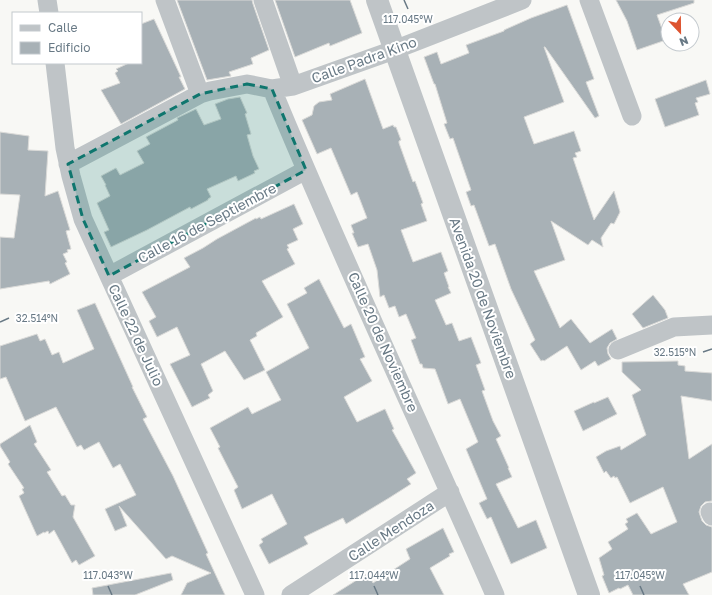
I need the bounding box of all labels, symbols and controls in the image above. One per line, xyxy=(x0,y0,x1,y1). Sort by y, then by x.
legend xyxy=(12,12,142,64)
north arrow xyxy=(660,12,700,52)
text: 117.045°W xyxy=(383,13,433,25)
text: Calle xyxy=(48,20,78,35)
street label: Calle Padra Kino xyxy=(309,33,419,86)
text: N xyxy=(678,34,690,49)
text: Edificio xyxy=(48,40,90,55)
street label: Calle 16 de Septiembre xyxy=(135,179,279,266)
street label: Avenida 20 de Noviembre xyxy=(446,215,521,381)
street label: Calle 20 de Noviembre xyxy=(345,269,422,414)
street label: Calle 22 de Julio xyxy=(105,281,168,389)
text: 32.514°N xyxy=(16,312,58,324)
text: 32.515°N xyxy=(654,346,696,358)
street label: Calle Mendoza xyxy=(345,497,437,565)
text: 117.043°W xyxy=(83,569,133,581)
text: 117.044°W xyxy=(349,569,399,581)
text: 117.045°W xyxy=(615,569,665,581)

